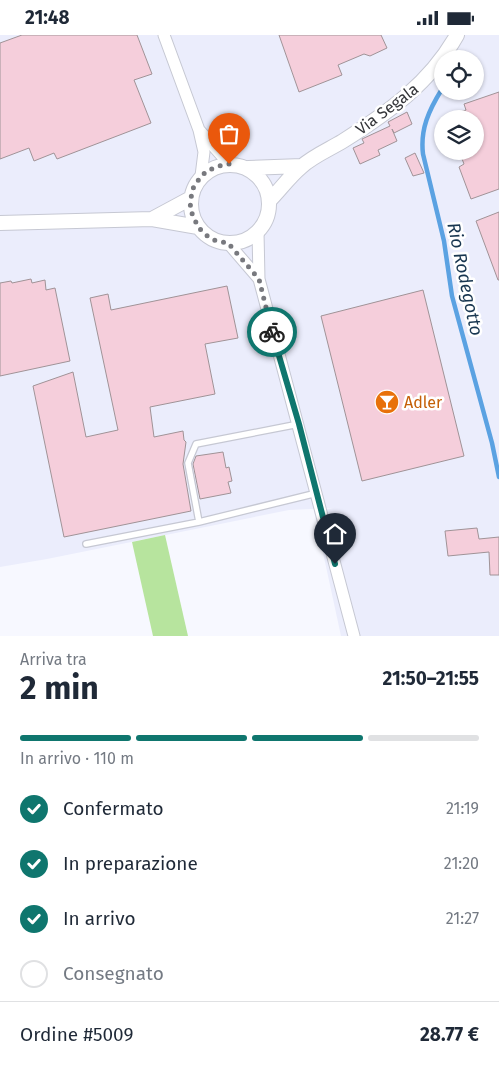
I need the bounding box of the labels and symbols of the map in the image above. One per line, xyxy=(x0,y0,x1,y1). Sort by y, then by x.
street label: Via Segala xyxy=(352,79,422,139)
pin xyxy=(208,113,250,164)
water label: Rio Rodegotto xyxy=(442,220,488,338)
courier xyxy=(247,307,297,357)
bar icon: Adler xyxy=(374,389,400,415)
place label: Adler xyxy=(404,393,443,412)
pin xyxy=(314,513,356,564)

